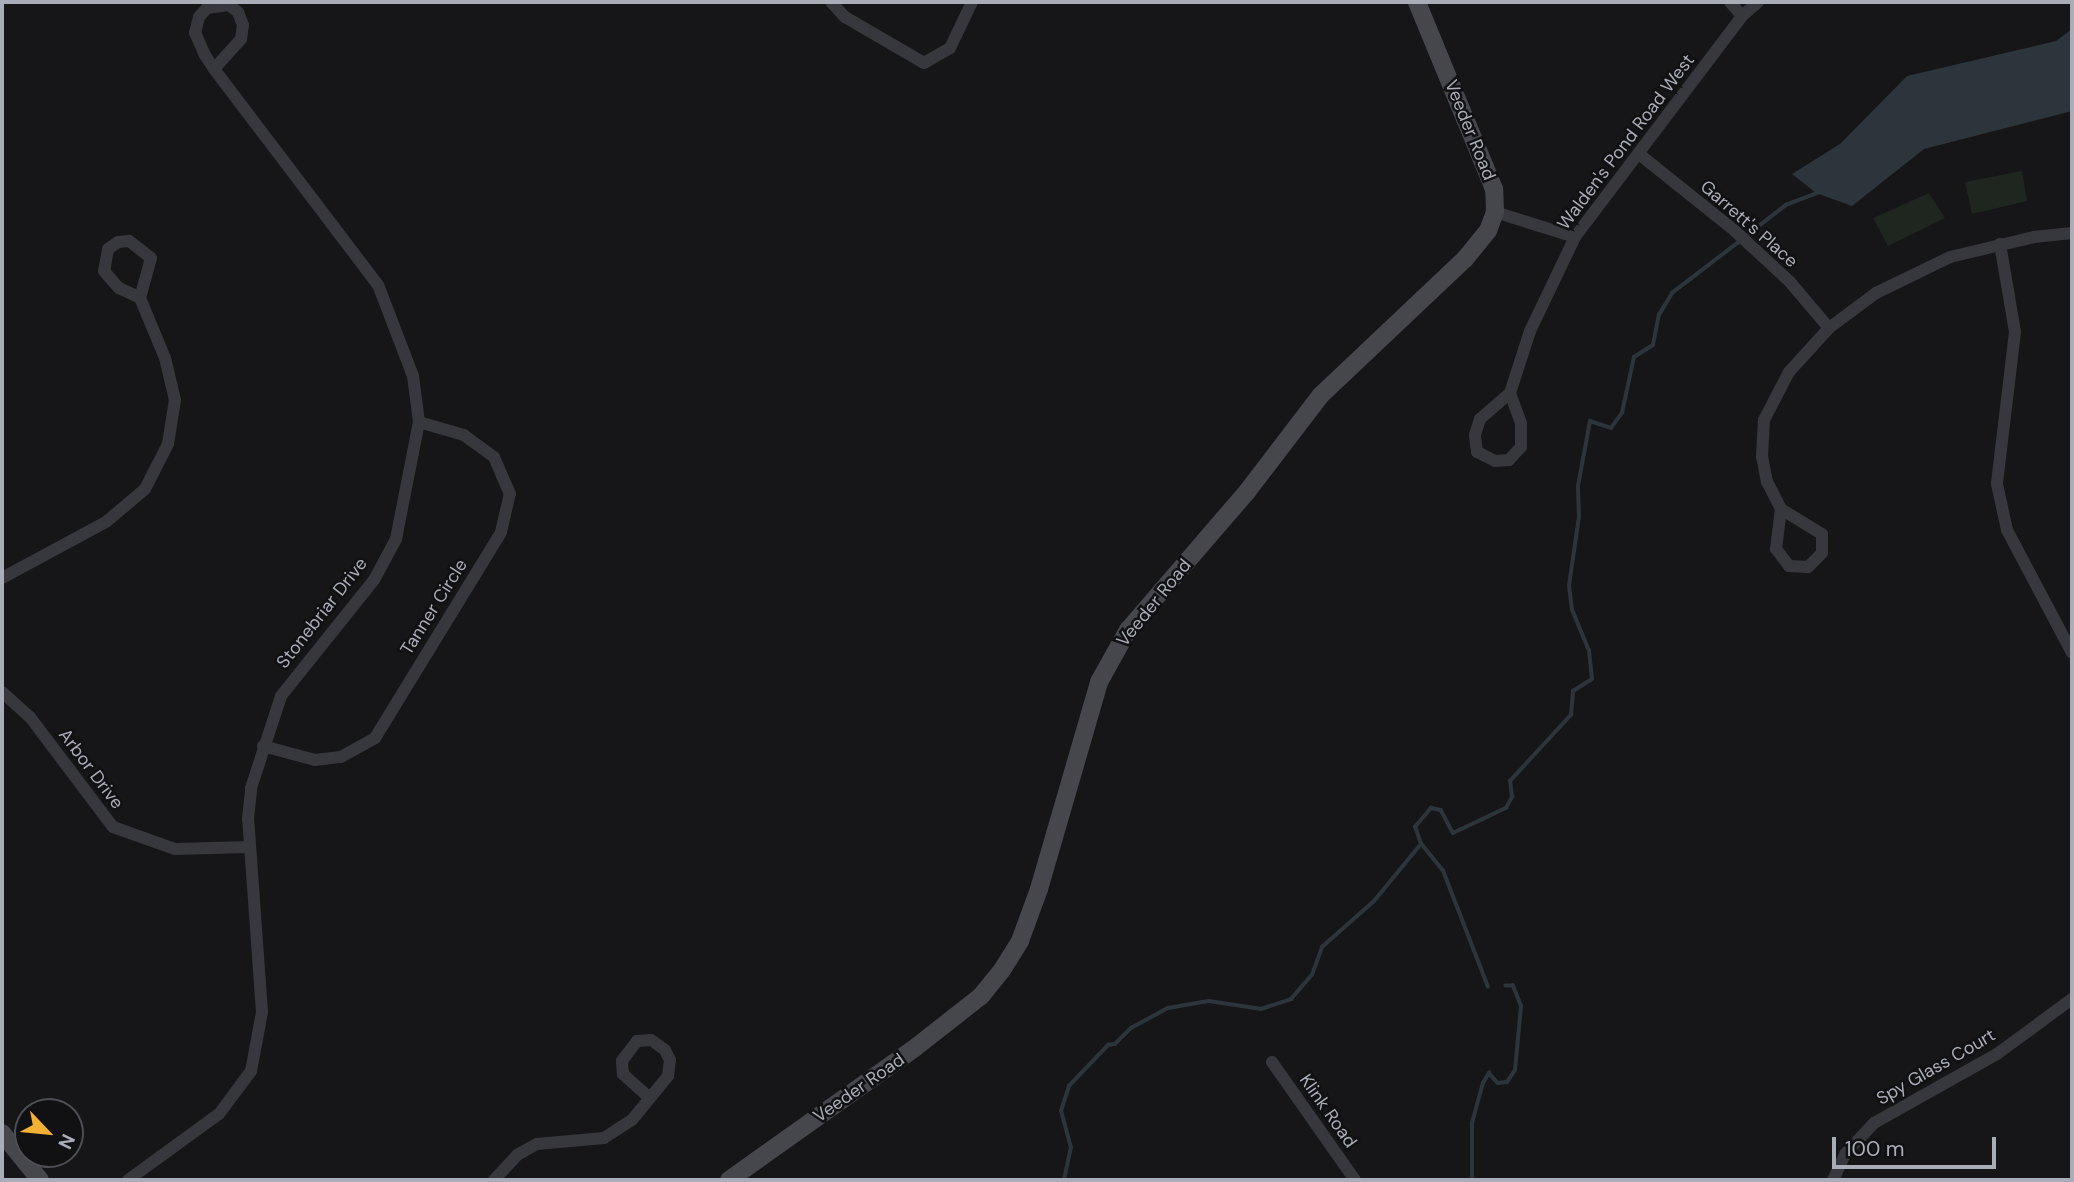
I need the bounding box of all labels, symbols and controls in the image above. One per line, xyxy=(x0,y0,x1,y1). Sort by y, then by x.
street label: Walden's Pond Road West xyxy=(1553,50,1699,234)
street label: Veeder Road xyxy=(1440,77,1500,183)
street label: Garrett's Place xyxy=(1696,176,1802,272)
street label: Stonebriar Drive xyxy=(272,553,372,673)
street label: Tanner Circle xyxy=(396,555,472,659)
street label: Veeder Road xyxy=(1112,555,1196,651)
street label: Arbor Drive xyxy=(54,725,128,813)
street label: Spy Glass Court xyxy=(1873,1024,1999,1110)
street label: Veeder Road xyxy=(809,1049,909,1127)
street label: Klink Road xyxy=(1295,1070,1361,1152)
north arrow xyxy=(14,1098,84,1168)
scale bar xyxy=(1836,1122,2000,1166)
text: N xyxy=(52,1130,81,1153)
text: 100 m xyxy=(1845,1135,1905,1163)

